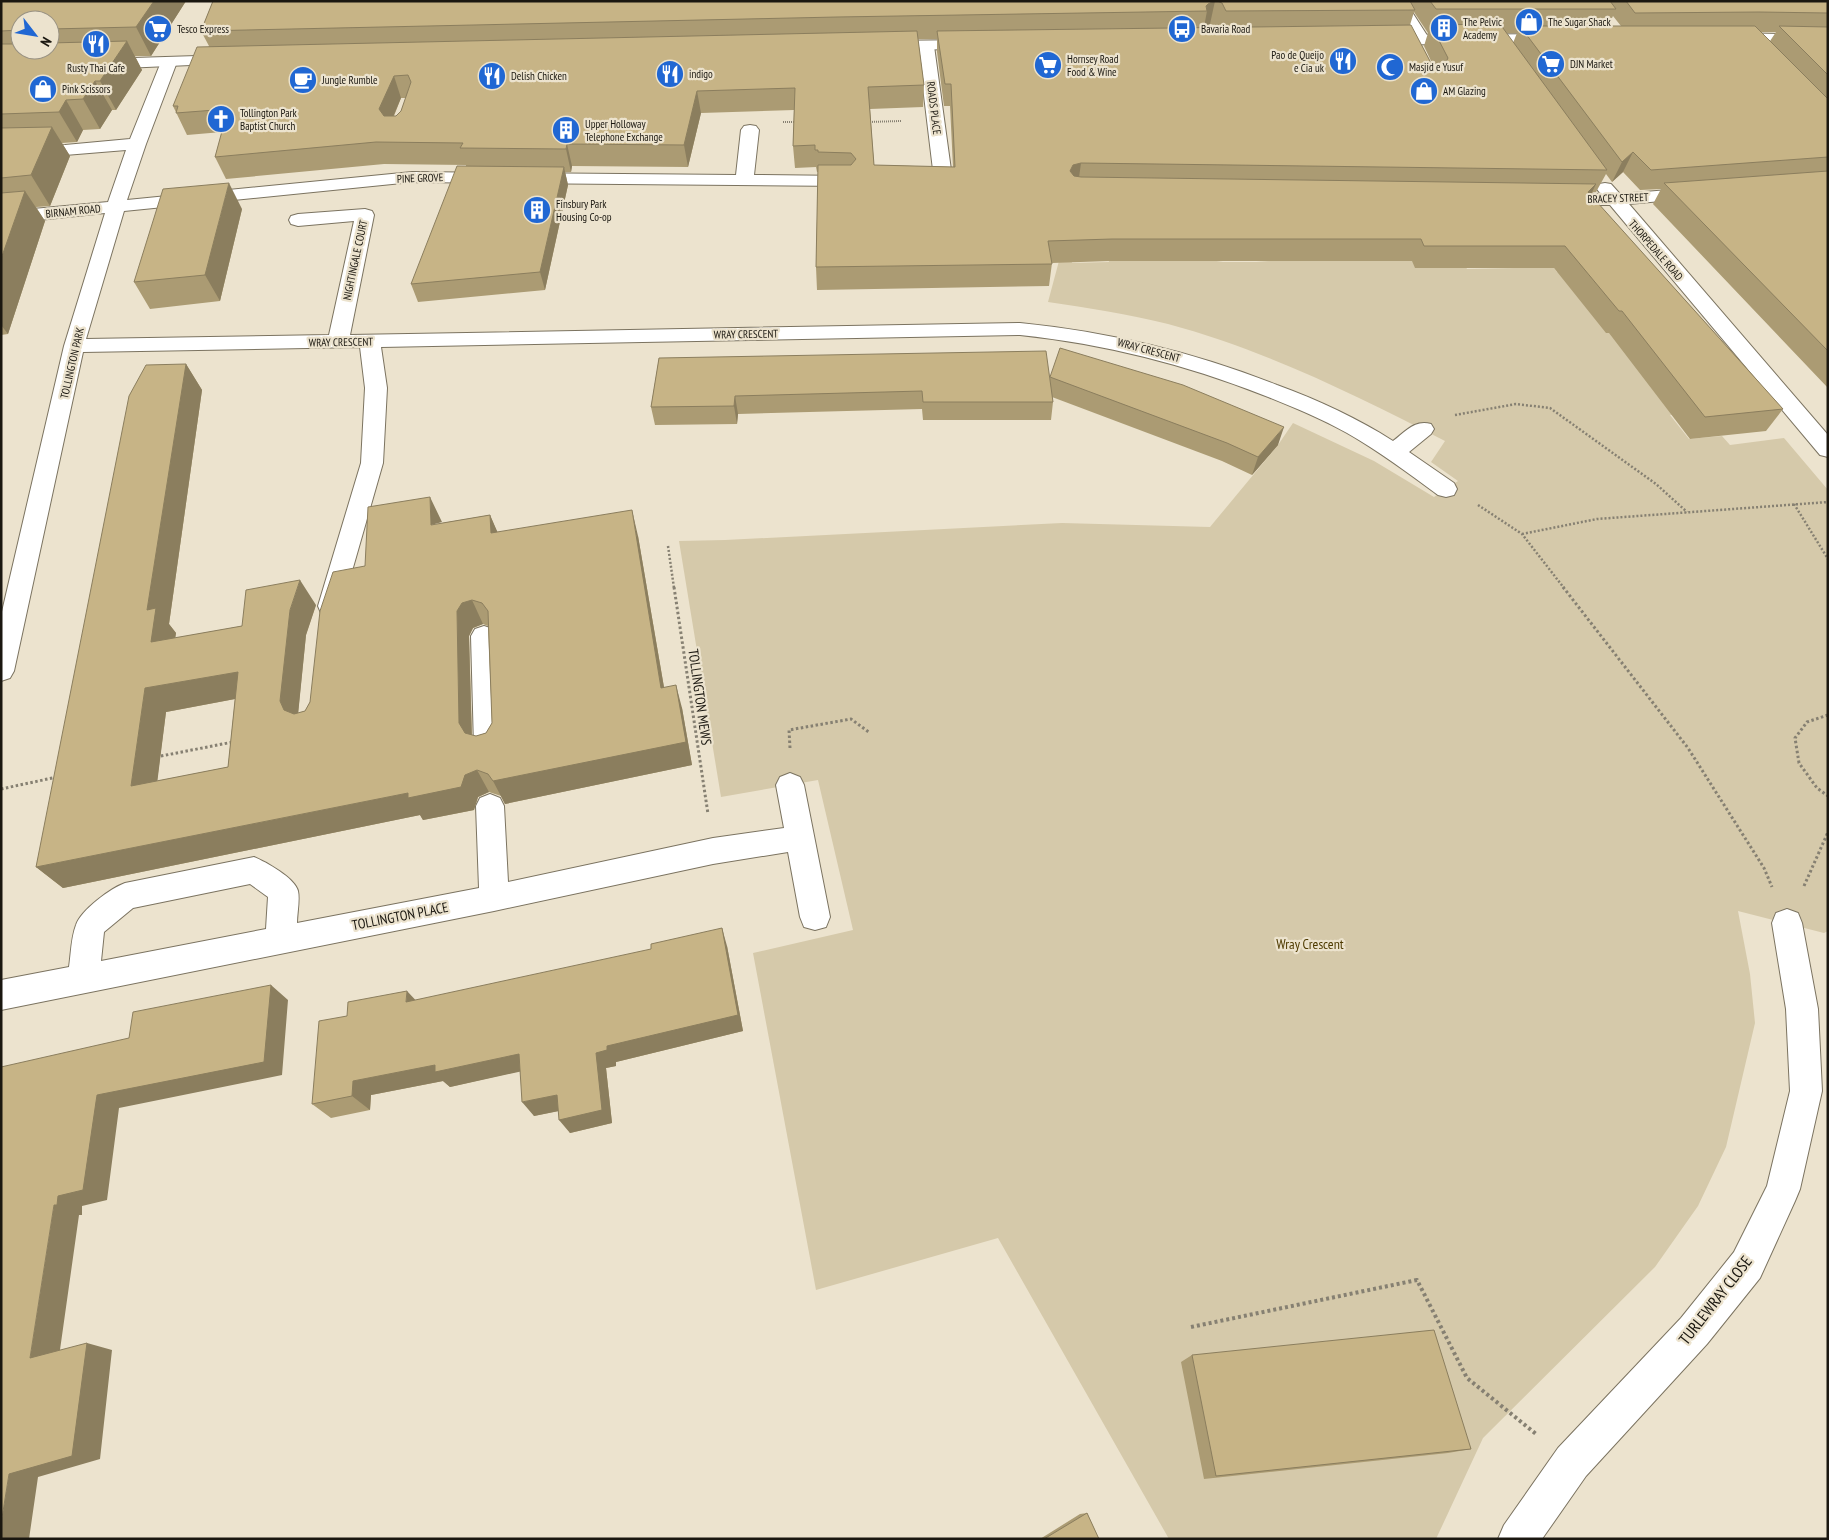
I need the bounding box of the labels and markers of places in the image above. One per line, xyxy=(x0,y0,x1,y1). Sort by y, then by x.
shop icon: The Sugar Shack xyxy=(1514,7,1544,37)
building icon: The Pelvic Academy xyxy=(1429,13,1459,43)
supermarket icon: Tesco Express xyxy=(143,14,173,44)
bus stop icon: Bavaria Road xyxy=(1167,14,1197,44)
place label: The Pelvic Academy xyxy=(1463,15,1502,42)
place label: The Sugar Shack xyxy=(1548,15,1611,29)
place label: Tesco Express xyxy=(177,22,229,36)
place label: Bavaria Road xyxy=(1201,22,1250,36)
restaurant icon: Rusty Thai Cafe xyxy=(81,29,111,59)
restaurant icon: Pao de Queijo e Cia uk xyxy=(1328,46,1358,76)
place label: Pao de Queijo e Cia uk xyxy=(1271,48,1325,75)
supermarket icon: DJN Market xyxy=(1536,49,1566,79)
supermarket icon: Hornsey Road Food & Wine xyxy=(1033,50,1063,80)
place label: Hornsey Road Food & Wine xyxy=(1067,52,1119,79)
mosque icon: Masjid e Yusuf xyxy=(1375,52,1405,82)
place label: DJN Market xyxy=(1570,57,1613,71)
restaurant icon: indigo xyxy=(655,59,685,89)
place label: Masjid e Yusuf xyxy=(1409,60,1464,74)
place label: Rusty Thai Cafe xyxy=(67,61,125,75)
restaurant icon: Delish Chicken xyxy=(477,61,507,91)
cafe icon: Jungle Rumble xyxy=(288,65,318,95)
place label: indigo xyxy=(689,67,713,81)
place label: Delish Chicken xyxy=(511,69,567,83)
place label: Jungle Rumble xyxy=(321,73,378,87)
shop icon: Pink Scissors xyxy=(28,74,58,104)
shop icon: AM Glazing xyxy=(1409,76,1439,106)
place label: Pink Scissors xyxy=(62,82,111,96)
place label: AM Glazing xyxy=(1443,84,1486,98)
church icon: Tollington Park Baptist Church xyxy=(206,104,236,134)
place label: Tollington Park Baptist Church xyxy=(240,106,298,133)
building icon: Upper Holloway Telephone Exchange xyxy=(551,115,581,145)
place label: Upper Holloway Telephone Exchange xyxy=(585,117,663,144)
building icon: Finsbury Park Housing Co-op xyxy=(522,195,552,225)
place label: Finsbury Park Housing Co-op xyxy=(556,197,612,224)

